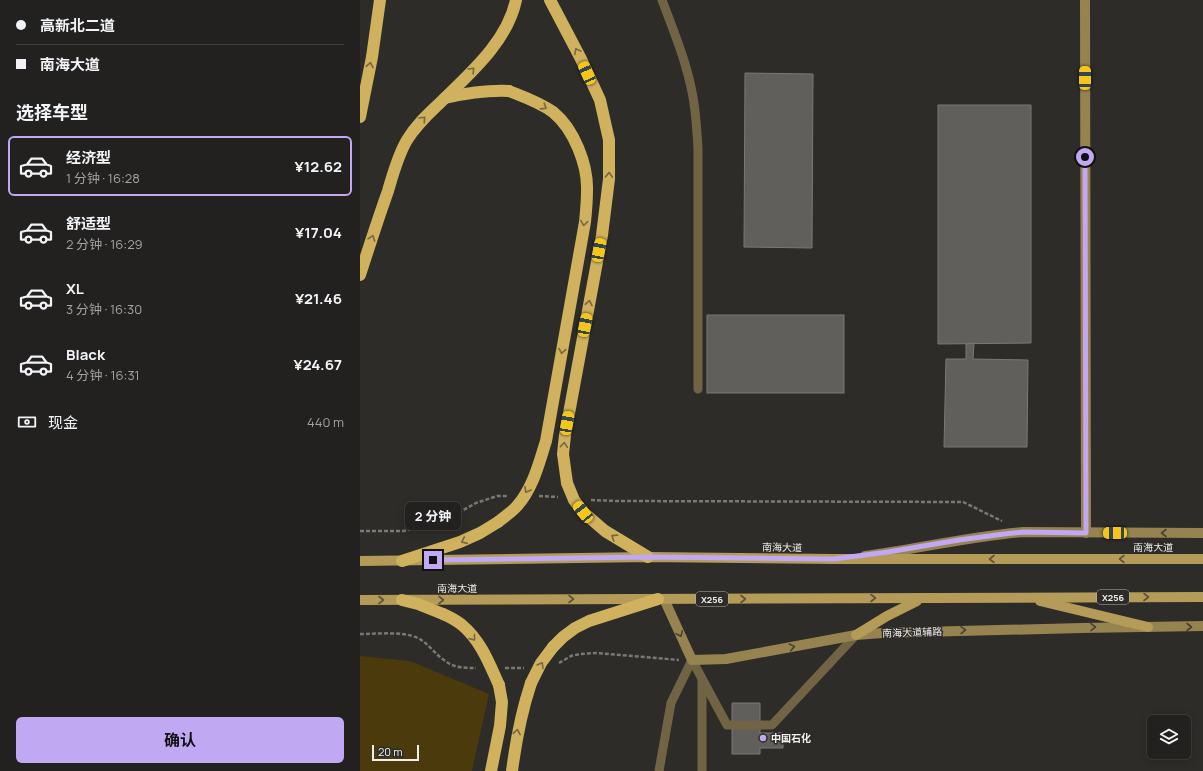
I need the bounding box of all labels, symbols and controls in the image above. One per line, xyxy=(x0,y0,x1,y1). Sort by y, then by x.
text: 高新北二道 xyxy=(40,15,115,36)
one-way arrow xyxy=(574,48,582,55)
text: 南海大道 xyxy=(40,54,100,75)
car xyxy=(577,60,597,86)
one-way arrow xyxy=(366,62,374,68)
car xyxy=(1079,66,1091,90)
one-way arrow xyxy=(468,67,475,75)
text: 选择车型 xyxy=(16,100,88,124)
one-way arrow xyxy=(540,102,547,110)
one-way arrow xyxy=(418,116,426,124)
text: 经济型 xyxy=(66,147,111,168)
icon: car xyxy=(18,148,54,184)
route start xyxy=(1076,148,1094,166)
text: ¥12.62 xyxy=(295,156,342,177)
text: 1 分钟 · 16:28 xyxy=(66,169,140,187)
one-way arrow xyxy=(604,171,613,178)
text: 舒适型 xyxy=(66,213,111,234)
icon: car xyxy=(18,214,54,250)
one-way arrow xyxy=(580,220,589,226)
text: ¥17.04 xyxy=(295,222,342,243)
one-way arrow xyxy=(367,234,376,241)
text: 2 分钟 · 16:29 xyxy=(66,235,143,253)
car xyxy=(591,237,607,263)
text: XL xyxy=(66,278,84,299)
icon: car xyxy=(18,280,54,316)
text: ¥21.46 xyxy=(295,288,342,309)
text: 3 分钟 · 16:30 xyxy=(66,300,142,318)
one-way arrow xyxy=(584,300,593,306)
car xyxy=(577,312,593,338)
text: Black xyxy=(66,344,105,365)
icon: car xyxy=(18,346,54,382)
one-way arrow xyxy=(558,348,567,354)
text: ¥24.67 xyxy=(293,354,342,375)
text: 4 分钟 · 16:31 xyxy=(66,366,140,384)
car xyxy=(559,410,575,436)
icon: cash xyxy=(16,411,38,433)
text: 现金 xyxy=(48,412,78,433)
text: 440 m xyxy=(307,413,344,431)
one-way arrow xyxy=(559,442,568,448)
one-way arrow xyxy=(525,486,532,493)
car xyxy=(571,499,595,525)
callout: 2 分钟 xyxy=(405,502,461,530)
text: 2 分钟 xyxy=(415,507,451,525)
car xyxy=(1103,527,1127,539)
one-way arrow xyxy=(1161,529,1167,537)
one-way arrow xyxy=(612,535,619,542)
one-way arrow xyxy=(460,536,467,544)
street label: 南海大道 xyxy=(762,540,802,554)
street label: 南海大道 xyxy=(1133,540,1173,554)
route end xyxy=(424,551,442,569)
one-way arrow xyxy=(989,555,995,563)
one-way arrow xyxy=(1119,555,1125,563)
street label: 南海大道 xyxy=(437,581,477,595)
road number: X256 xyxy=(1097,590,1129,604)
road number: X256 xyxy=(696,592,728,606)
one-way arrow xyxy=(1143,593,1149,601)
one-way arrow xyxy=(870,594,876,602)
one-way arrow xyxy=(568,595,574,603)
one-way arrow xyxy=(740,595,746,603)
one-way arrow xyxy=(378,596,384,604)
one-way arrow xyxy=(438,596,444,604)
one-way arrow xyxy=(1186,622,1192,631)
one-way arrow xyxy=(1090,623,1096,632)
street label: 南海大道辅路 xyxy=(882,624,942,640)
one-way arrow xyxy=(960,626,966,634)
one-way arrow xyxy=(675,630,683,638)
one-way arrow xyxy=(469,633,476,640)
one-way arrow xyxy=(789,643,795,652)
one-way arrow xyxy=(536,662,543,669)
map controls xyxy=(1147,715,1191,759)
button: layers xyxy=(1147,715,1191,759)
button: 确认 xyxy=(16,717,344,763)
one-way arrow xyxy=(512,729,521,736)
place label: 中国石化 xyxy=(771,731,811,745)
marker: 中国石化 xyxy=(758,733,768,743)
scale bar xyxy=(372,743,419,762)
text: 20 m xyxy=(378,744,403,759)

